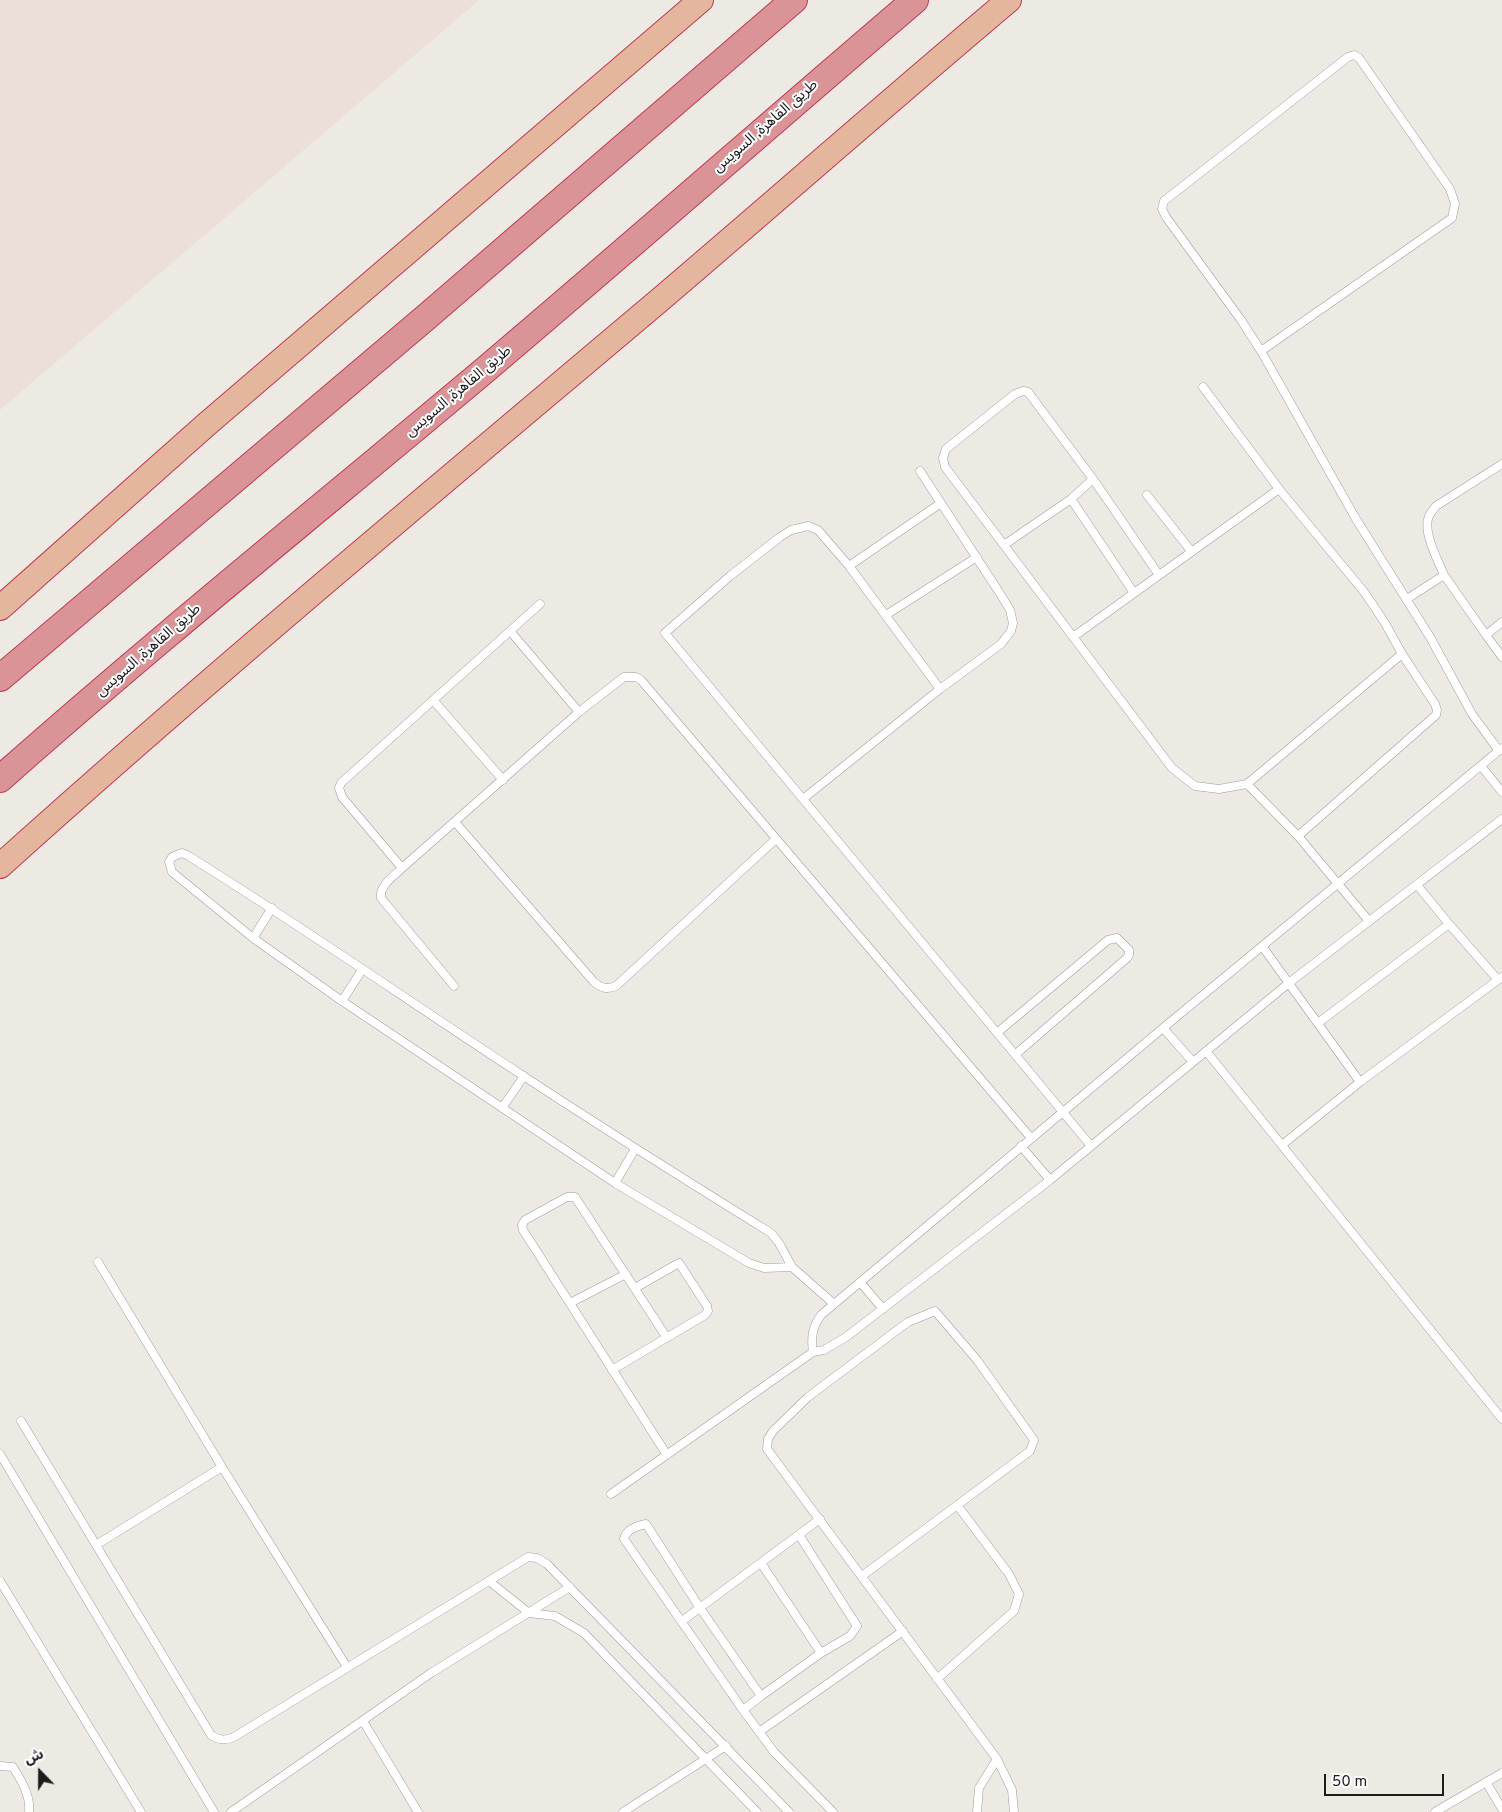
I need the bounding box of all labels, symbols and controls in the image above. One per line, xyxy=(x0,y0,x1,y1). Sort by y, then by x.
street label: طريق القاهرة, السويس xyxy=(710,77,822,177)
street label: طريق القاهرة, السويس xyxy=(402,342,516,442)
street label: طريق القاهرة, السويس xyxy=(93,601,205,701)
text: ش xyxy=(22,1746,46,1769)
north arrow xyxy=(15,1747,65,1797)
scale bar xyxy=(1327,1764,1447,1796)
text: 50 m xyxy=(1332,1773,1367,1792)

